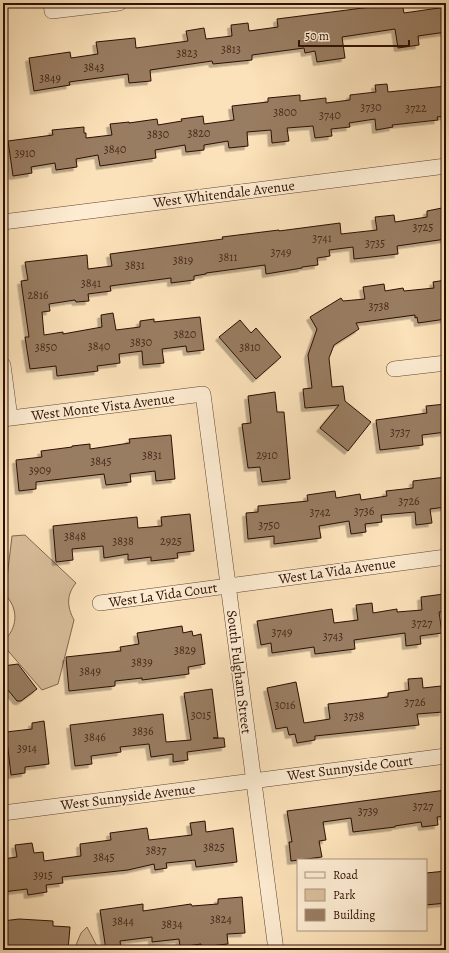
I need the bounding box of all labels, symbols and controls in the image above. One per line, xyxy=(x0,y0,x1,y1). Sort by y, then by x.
scale bar xyxy=(299,22,409,48)
text: 50 m xyxy=(305,28,329,44)
house number: 3813 xyxy=(221,41,241,57)
house number: 3823 xyxy=(176,45,198,61)
house number: 3843 xyxy=(83,59,105,75)
house number: 3849 xyxy=(39,70,61,86)
house number: 3730 xyxy=(360,99,382,115)
house number: 3722 xyxy=(405,100,427,116)
house number: 3800 xyxy=(273,104,297,120)
house number: 3740 xyxy=(319,107,341,123)
house number: 3820 xyxy=(188,125,210,141)
house number: 3830 xyxy=(147,126,169,142)
house number: 3840 xyxy=(104,141,126,157)
house number: 3910 xyxy=(15,145,35,161)
street label: West Whitendale Avenue xyxy=(151,176,296,212)
house number: 3725 xyxy=(413,219,433,235)
house number: 3741 xyxy=(312,230,332,246)
house number: 3735 xyxy=(365,235,385,251)
house number: 3749 xyxy=(271,244,291,260)
house number: 3811 xyxy=(218,249,238,265)
house number: 3819 xyxy=(173,252,193,268)
house number: 3831 xyxy=(125,257,145,273)
house number: 3841 xyxy=(81,275,101,291)
house number: 2816 xyxy=(27,287,49,303)
house number: 3738 xyxy=(369,298,390,314)
house number: 3820 xyxy=(174,326,196,342)
house number: 3830 xyxy=(130,334,152,350)
house number: 3840 xyxy=(88,338,110,354)
house number: 3850 xyxy=(35,339,57,355)
house number: 3810 xyxy=(239,339,261,355)
street label: West Monte Vista Avenue xyxy=(29,389,176,425)
house number: 3737 xyxy=(390,424,411,440)
house number: 3831 xyxy=(142,447,162,463)
house number: 2910 xyxy=(256,447,278,463)
house number: 3845 xyxy=(90,453,112,469)
house number: 3909 xyxy=(29,462,51,478)
house number: 3726 xyxy=(398,493,420,509)
house number: 3736 xyxy=(354,503,375,519)
house number: 3742 xyxy=(309,504,331,520)
house number: 3750 xyxy=(258,517,280,533)
house number: 3848 xyxy=(64,528,86,544)
house number: 3838 xyxy=(112,533,134,549)
house number: 2925 xyxy=(160,533,182,549)
street label: West La Vida Avenue xyxy=(276,553,397,589)
street label: West La Vida Court xyxy=(106,578,219,612)
street label: South Fulgham Street xyxy=(222,609,256,735)
house number: 3727 xyxy=(412,615,433,631)
house number: 3749 xyxy=(272,624,292,640)
house number: 3743 xyxy=(323,628,343,644)
house number: 3829 xyxy=(174,642,196,658)
house number: 3839 xyxy=(131,654,153,670)
house number: 3849 xyxy=(79,663,101,679)
house number: 3726 xyxy=(404,694,426,710)
house number: 3016 xyxy=(274,697,296,713)
house number: 3015 xyxy=(191,707,211,723)
house number: 3738 xyxy=(344,708,365,724)
house number: 3836 xyxy=(132,723,154,739)
house number: 3846 xyxy=(84,729,106,745)
house number: 3914 xyxy=(17,740,38,756)
street label: West Sunnyside Court xyxy=(285,751,414,785)
street label: West Sunnyside Avenue xyxy=(59,779,196,815)
house number: 3727 xyxy=(413,798,434,814)
house number: 3739 xyxy=(358,803,378,819)
house number: 3825 xyxy=(203,839,225,855)
house number: 3837 xyxy=(146,842,167,858)
house number: 3845 xyxy=(93,849,115,865)
legend xyxy=(297,859,427,931)
house number: 3915 xyxy=(33,867,53,883)
text: Road xyxy=(333,867,359,883)
text: Park xyxy=(333,887,356,903)
text: Building xyxy=(333,907,375,923)
house number: 3824 xyxy=(210,911,233,927)
house number: 3844 xyxy=(112,913,134,929)
house number: 3834 xyxy=(161,916,183,932)

